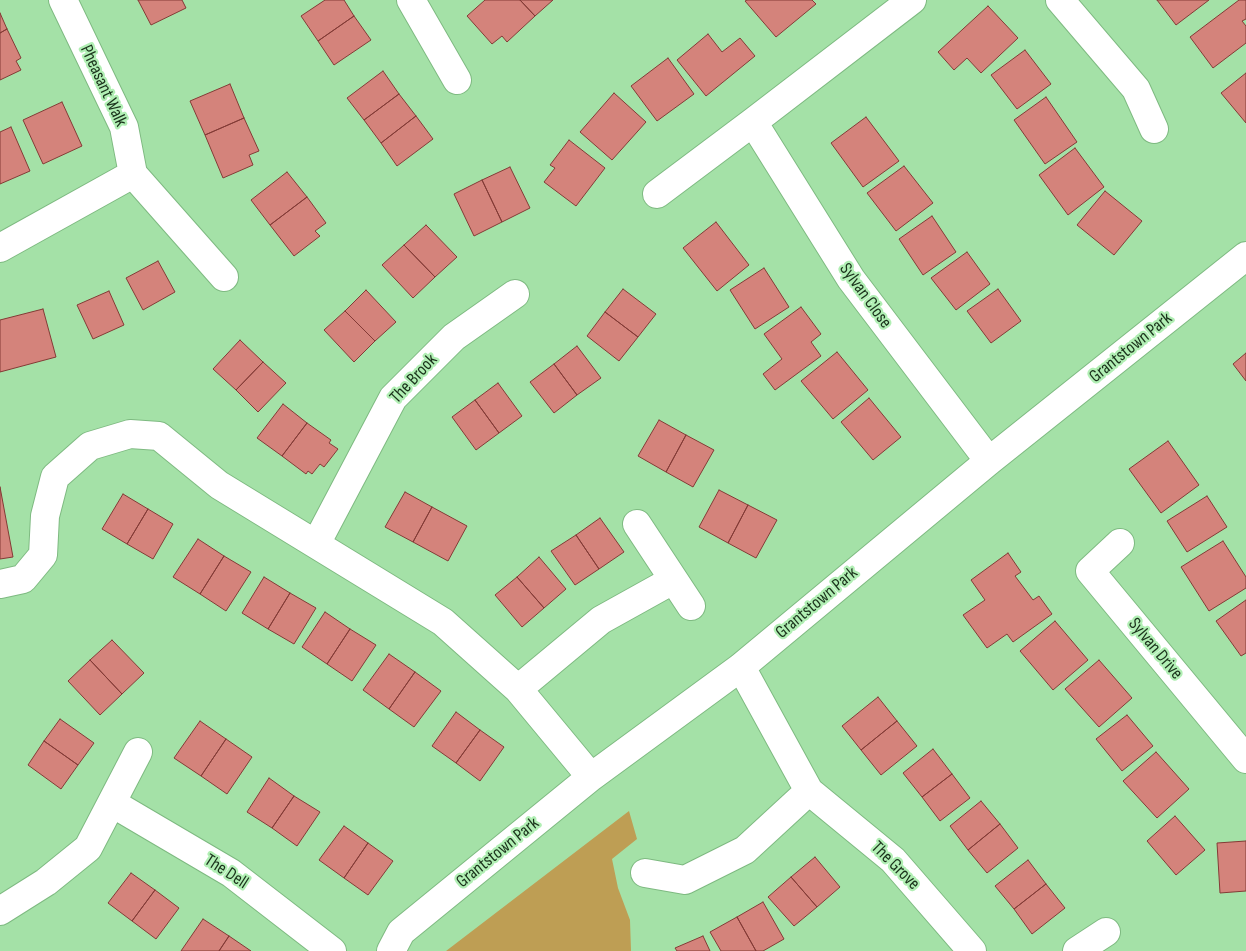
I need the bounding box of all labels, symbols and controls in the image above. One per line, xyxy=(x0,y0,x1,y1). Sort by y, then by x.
street label: Pheasant Walk xyxy=(75,42,131,130)
street label: Sylvan Close xyxy=(834,259,896,333)
street label: Grantstown Park xyxy=(1085,308,1177,388)
street label: The Brook xyxy=(386,350,442,408)
street label: Grantstown Park xyxy=(772,563,862,643)
street label: Sylvan Drive xyxy=(1123,614,1187,684)
street label: Grantstown Park xyxy=(452,813,544,893)
street label: The Grove xyxy=(866,837,924,895)
street label: The Dell xyxy=(200,850,252,894)

